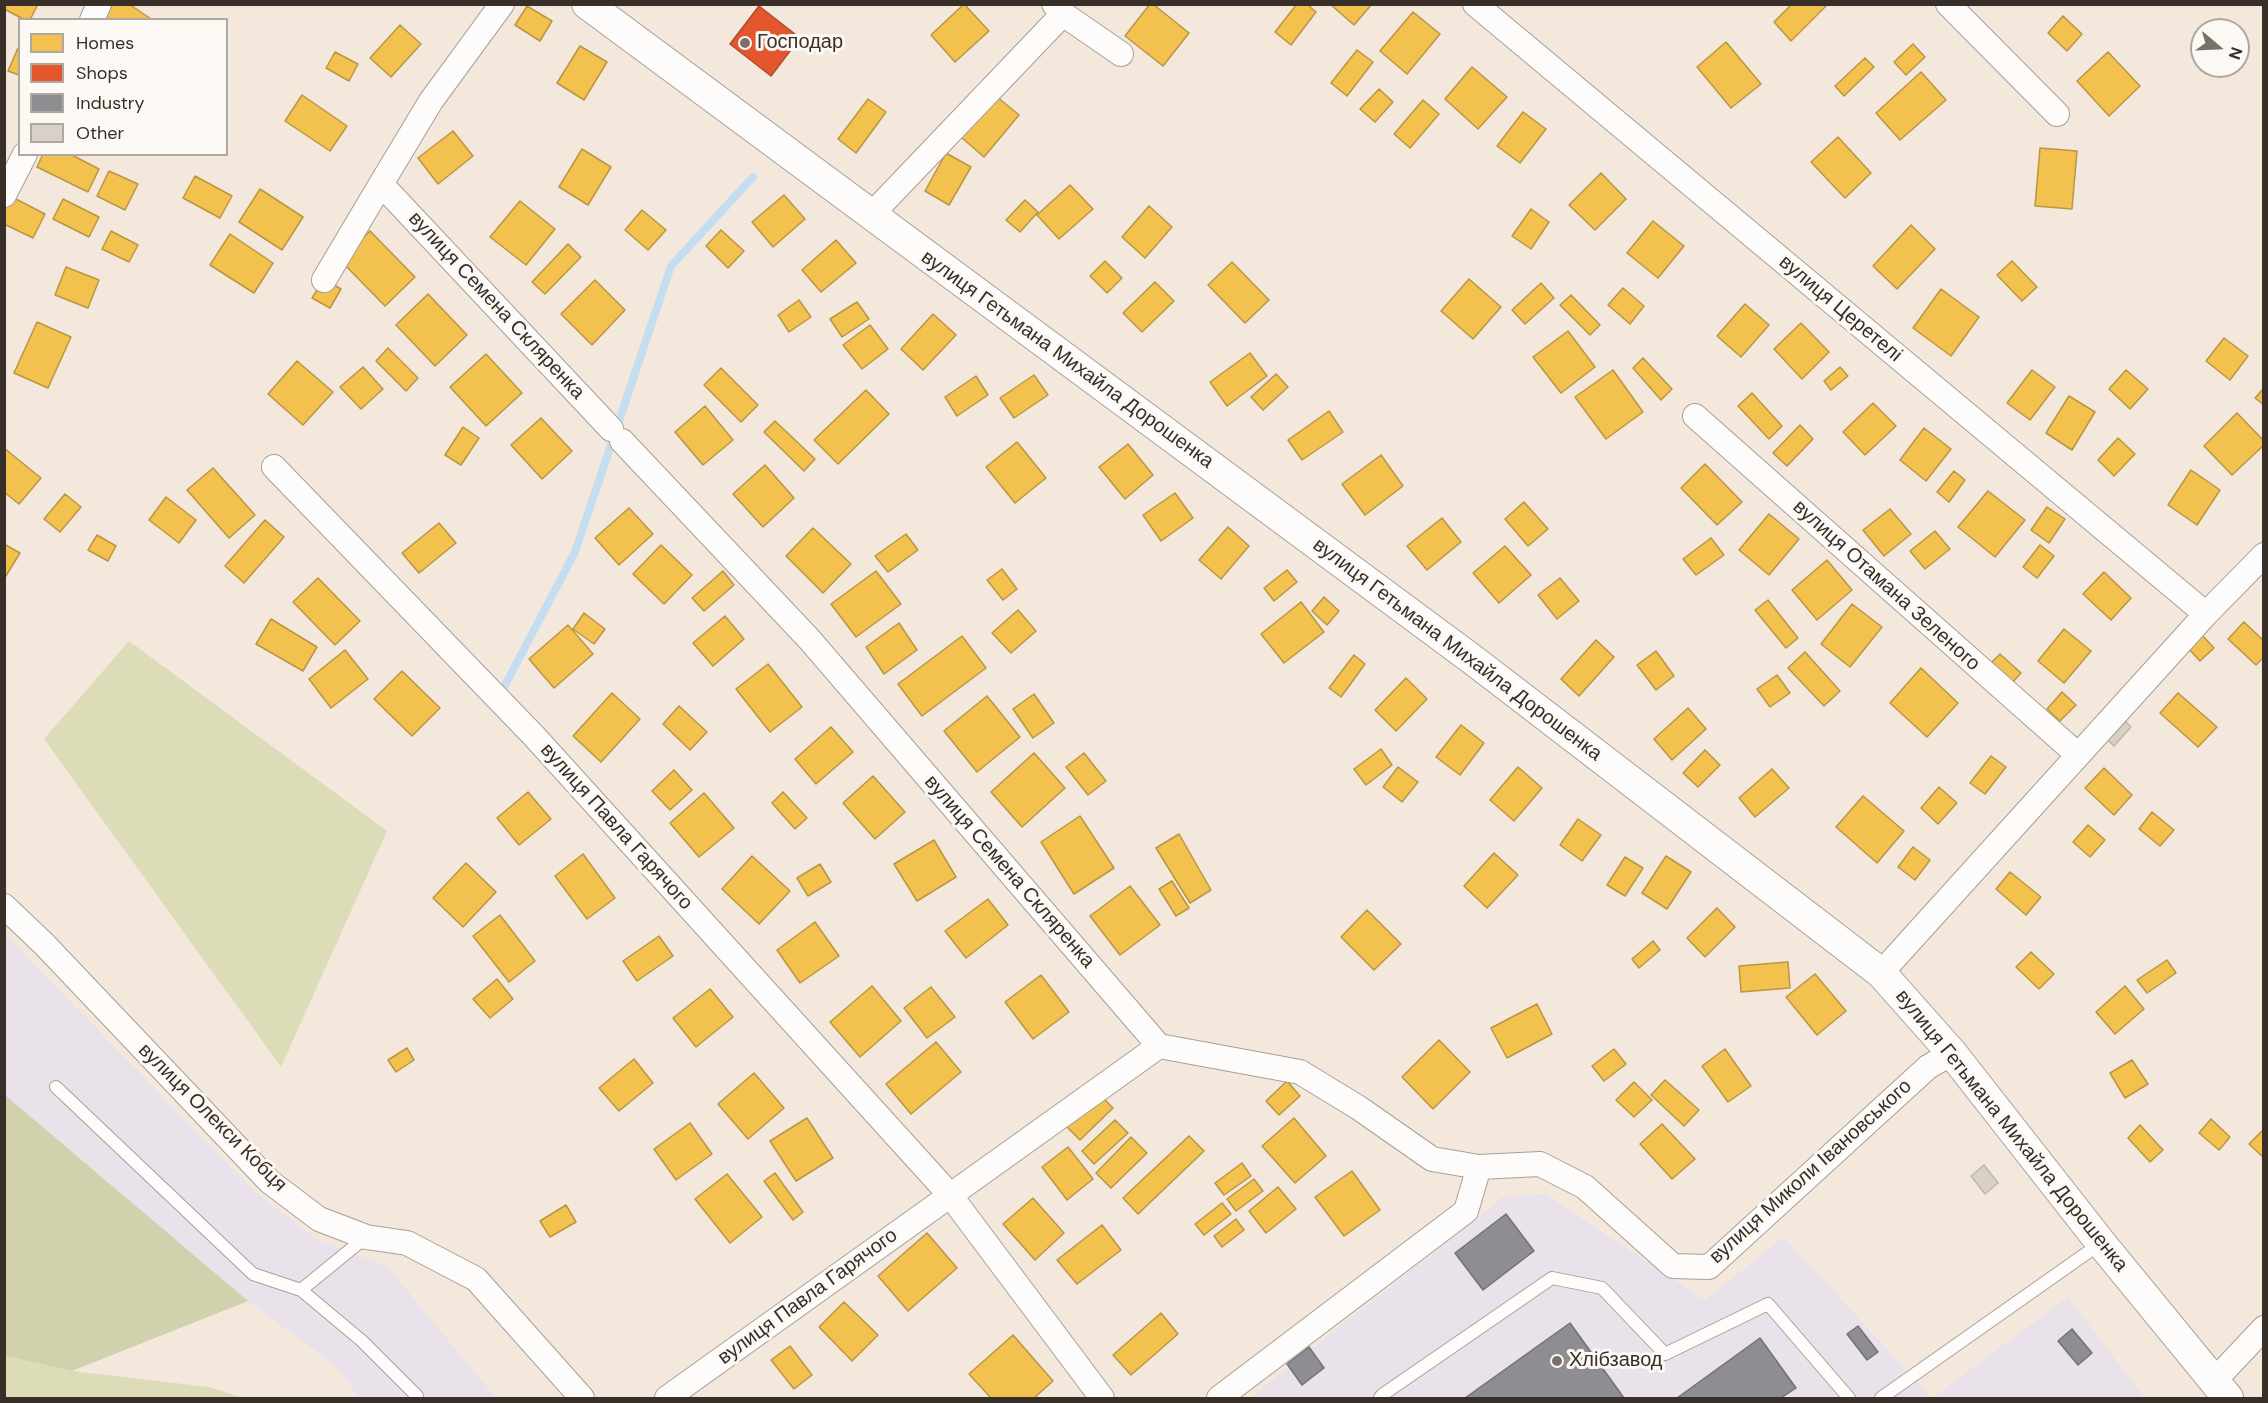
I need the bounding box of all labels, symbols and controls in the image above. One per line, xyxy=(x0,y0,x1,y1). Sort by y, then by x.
legend xyxy=(18,18,228,156)
north arrow xyxy=(2190,18,2250,78)
text: Homes xyxy=(76,31,134,55)
place label: Господар xyxy=(757,31,843,55)
marker: Господар xyxy=(738,36,752,50)
text: N xyxy=(2224,44,2247,62)
text: Shops xyxy=(76,61,128,85)
text: Industry xyxy=(76,91,145,115)
text: Other xyxy=(76,121,124,145)
street label: вулиця Семена Скляренка xyxy=(403,207,589,405)
street label: вулиця Гетьмана Михайла Дорошенка xyxy=(916,246,1218,474)
street label: вулиця Церетелі xyxy=(1774,251,1906,367)
street label: вулиця Отамана Зеленого xyxy=(1787,496,1985,676)
street label: вулиця Гетьмана Михайла Дорошенка xyxy=(1308,533,1606,767)
street label: вулиця Павла Гарячого xyxy=(535,739,697,915)
street label: вулиця Семена Скляренка xyxy=(919,771,1099,973)
street label: вулиця Гетьмана Михайла Дорошенка xyxy=(1890,985,2132,1277)
street label: вулиця Олекси Кобця xyxy=(133,1039,291,1197)
street label: вулиця Миколи Івановського xyxy=(1705,1075,1917,1269)
street label: вулиця Павла Гарячого xyxy=(714,1224,902,1370)
place label: Хлібзавод xyxy=(1569,1349,1663,1373)
marker: Хлібзавод xyxy=(1550,1354,1564,1368)

